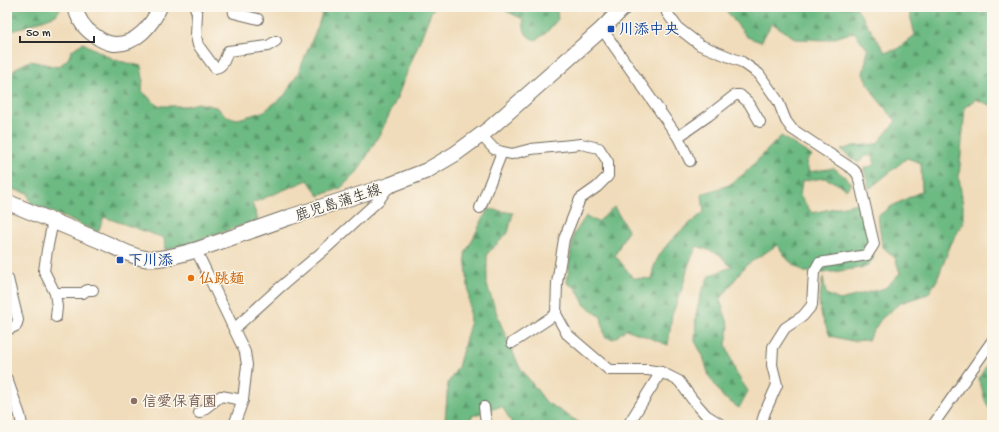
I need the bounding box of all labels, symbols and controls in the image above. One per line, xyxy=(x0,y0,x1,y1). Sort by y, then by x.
scale bar xyxy=(20,18,94,44)
place label: 川添中央 xyxy=(619,21,679,40)
marker: 川添中央 xyxy=(606,24,616,34)
text: 50 m xyxy=(26,27,51,41)
street label: 鹿児島蒲生線 xyxy=(293,180,384,226)
place label: 下川添 xyxy=(128,252,173,271)
marker: 下川添 xyxy=(115,255,125,265)
place label: 仏跳麺 xyxy=(199,270,244,289)
marker: 仏跳麺 xyxy=(186,273,196,283)
place label: 信愛保育園 xyxy=(142,393,217,412)
marker: 信愛保育園 xyxy=(129,396,139,406)

